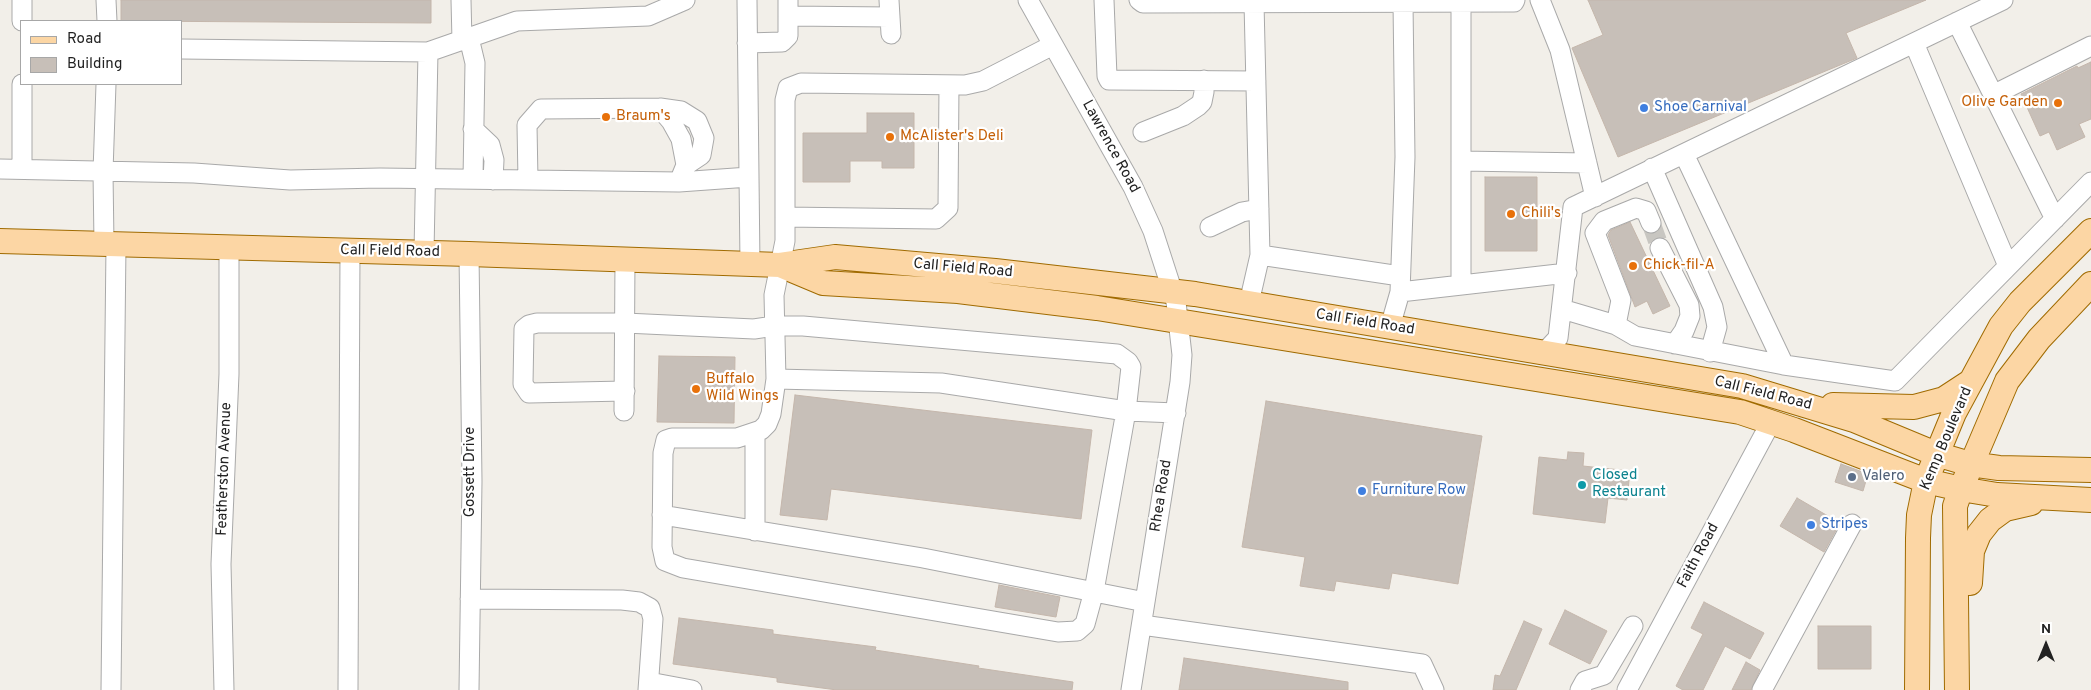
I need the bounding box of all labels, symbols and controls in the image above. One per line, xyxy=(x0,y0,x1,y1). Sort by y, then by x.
legend xyxy=(20,20,182,85)
text: Road xyxy=(67,30,102,49)
text: Building xyxy=(67,55,122,74)
place label: Olive Garden xyxy=(1961,94,2048,112)
marker: Olive Garden xyxy=(2052,97,2064,109)
street label: Lawrence Road xyxy=(1077,98,1143,196)
place label: Shoe Carnival xyxy=(1654,99,1747,117)
marker: Shoe Carnival xyxy=(1638,102,1650,114)
place label: Braum's xyxy=(616,108,671,126)
marker: Braum's xyxy=(600,111,612,123)
place label: McAlister's Deli xyxy=(900,128,1004,146)
marker: McAlister's Deli xyxy=(884,131,896,143)
place label: Chili's xyxy=(1521,205,1561,223)
marker: Chili's xyxy=(1505,208,1517,220)
street label: Call Field Road xyxy=(340,242,440,262)
street label: Call Field Road xyxy=(912,256,1014,282)
place label: Chick-fil-A xyxy=(1643,257,1715,275)
marker: Chick-fil-A xyxy=(1627,260,1639,272)
street label: Call Field Road xyxy=(1314,306,1416,340)
place label: Buffalo Wild Wings xyxy=(706,371,779,406)
street label: Call Field Road xyxy=(1712,373,1814,415)
marker: Buffalo Wild Wings xyxy=(690,383,702,395)
street label: Kemp Boulevard xyxy=(1917,385,1977,493)
street label: Featherston Avenue xyxy=(214,402,236,536)
street label: Gossett Drive xyxy=(462,427,480,517)
street label: Rhea Road xyxy=(1147,459,1177,533)
place label: Closed Restaurant xyxy=(1592,467,1666,502)
place label: Valero xyxy=(1862,468,1905,486)
marker: Valero xyxy=(1846,471,1858,483)
marker: Closed Restaurant xyxy=(1576,479,1588,491)
place label: Furniture Row xyxy=(1372,482,1466,500)
marker: Furniture Row xyxy=(1356,485,1368,497)
place label: Stripes xyxy=(1821,516,1868,534)
marker: Stripes xyxy=(1805,519,1817,531)
street label: Faith Road xyxy=(1674,520,1724,592)
north arrow xyxy=(2021,620,2071,670)
text: N xyxy=(2041,621,2051,638)

